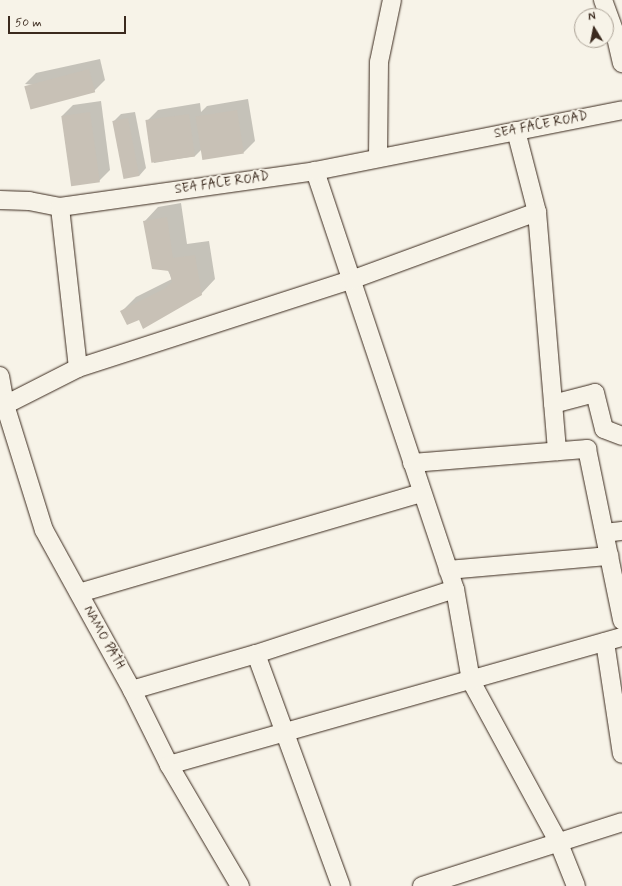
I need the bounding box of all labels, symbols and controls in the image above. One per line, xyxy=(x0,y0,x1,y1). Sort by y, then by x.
scale bar xyxy=(10,8,128,34)
north arrow xyxy=(574,8,614,48)
text: N xyxy=(587,10,597,25)
text: 50 m xyxy=(15,15,42,31)
street label: SEA FACE ROAD xyxy=(493,109,589,143)
street label: SEA FACE ROAD xyxy=(174,170,270,198)
street label: NAMO PATH xyxy=(79,603,127,673)

